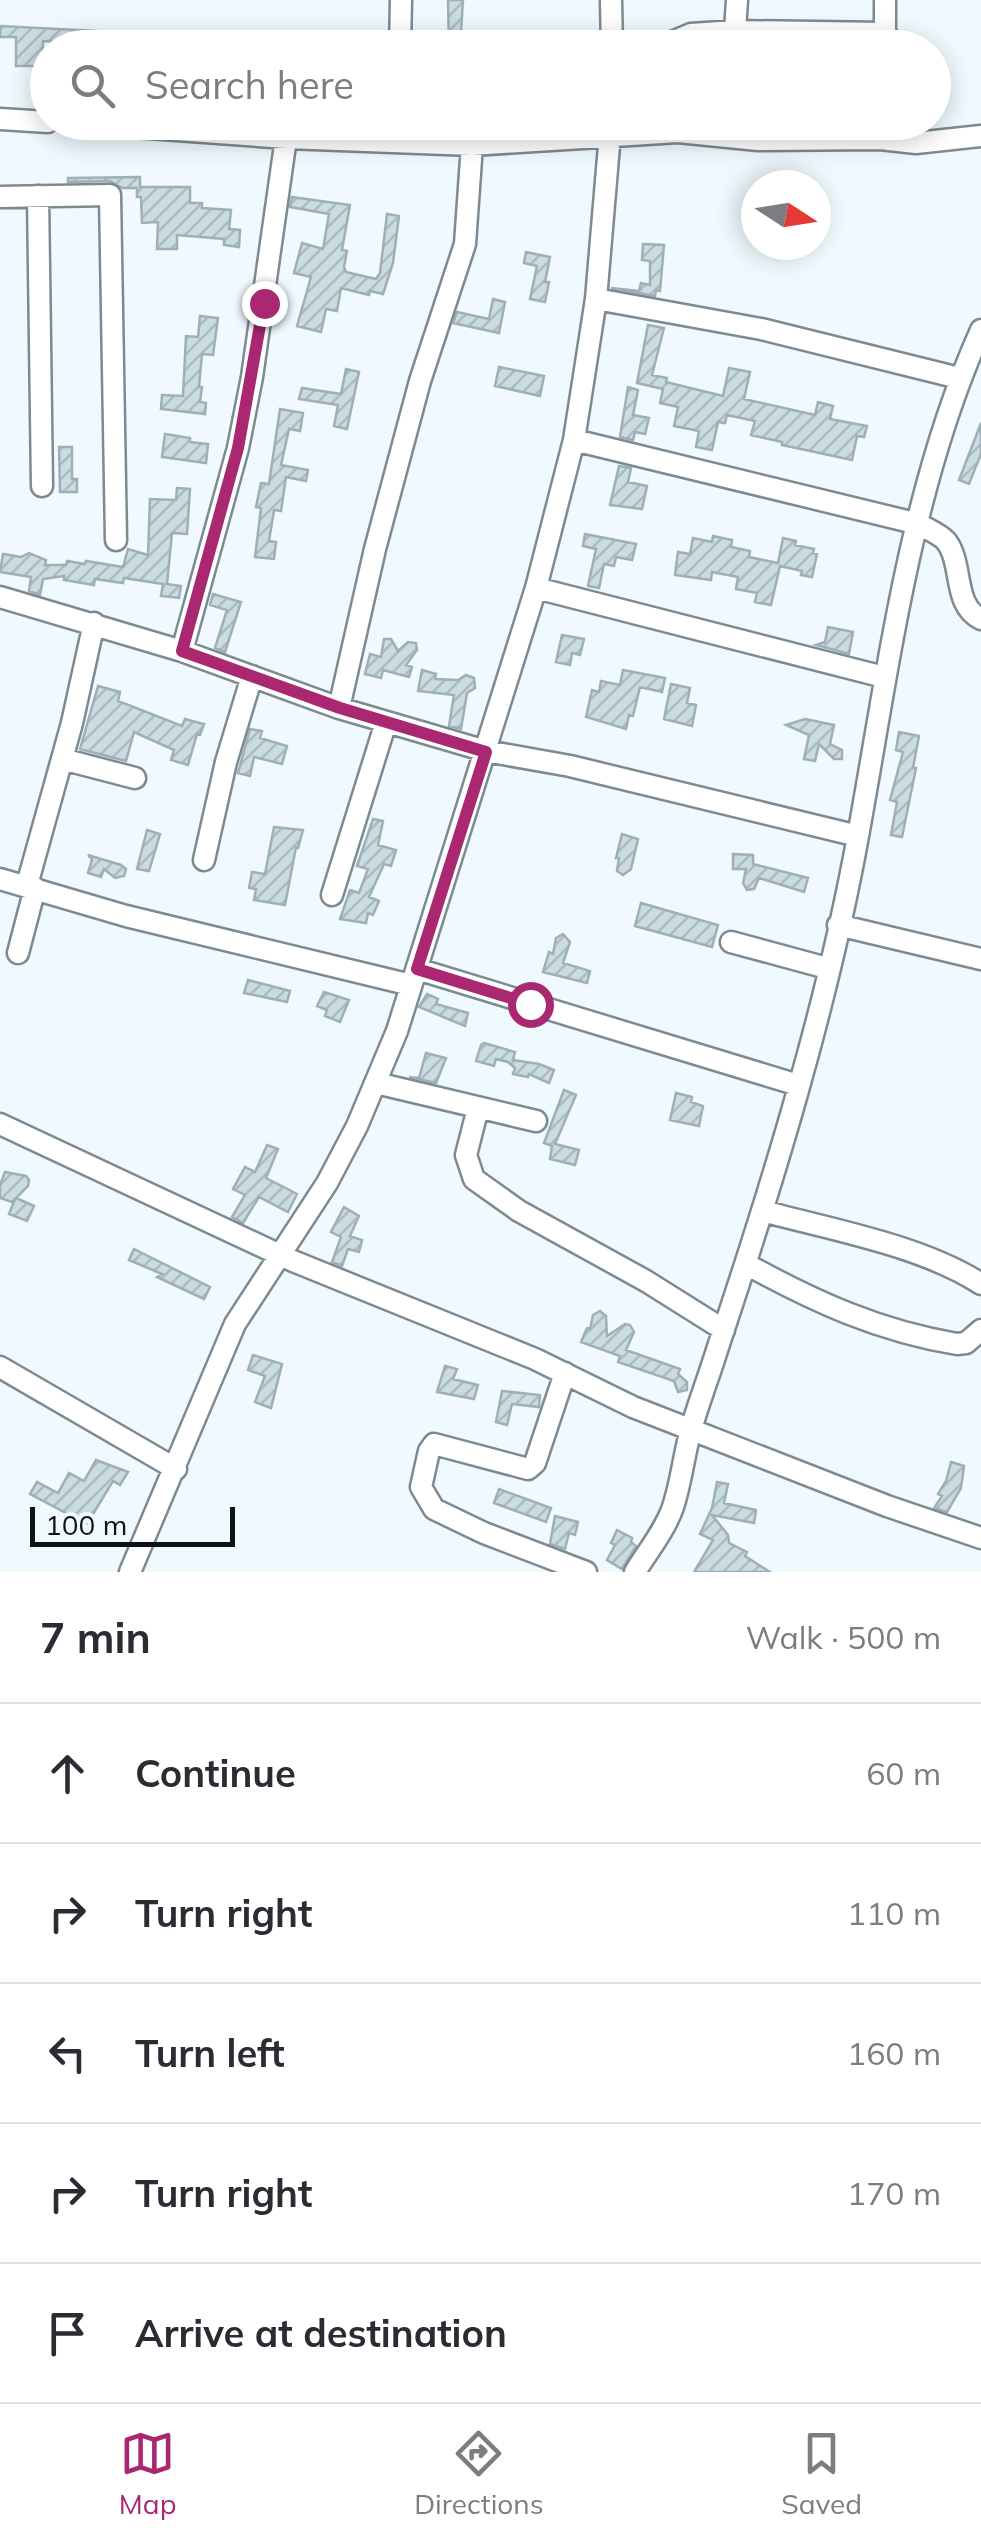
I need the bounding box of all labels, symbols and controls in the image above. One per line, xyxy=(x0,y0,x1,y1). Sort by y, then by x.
search box xyxy=(30,30,951,140)
icon: search xyxy=(65,58,120,113)
text: Search here xyxy=(145,61,354,109)
north arrow xyxy=(741,170,831,260)
route end xyxy=(242,281,288,327)
route start xyxy=(508,982,554,1028)
scale bar xyxy=(30,1502,235,1546)
text: 100 m xyxy=(45,1507,127,1542)
text: 7 min xyxy=(40,1611,151,1664)
text: Walk · 500 m xyxy=(746,1617,941,1657)
icon: ahead xyxy=(40,1746,95,1801)
text: Continue xyxy=(135,1749,296,1797)
text: 60 m xyxy=(866,1753,941,1793)
icon: right xyxy=(40,1886,95,1941)
text: Turn right xyxy=(135,1889,312,1937)
text: 110 m xyxy=(847,1893,941,1933)
icon: left xyxy=(40,2026,95,2081)
text: Turn left xyxy=(135,2029,285,2077)
text: 160 m xyxy=(847,2033,941,2073)
icon: right xyxy=(40,2166,95,2221)
text: Turn right xyxy=(135,2169,312,2217)
text: 170 m xyxy=(847,2173,941,2213)
icon: arrive xyxy=(40,2306,95,2361)
text: Arrive at destination xyxy=(135,2309,507,2357)
tab: Map xyxy=(119,2426,176,2521)
tab: Directions xyxy=(414,2426,544,2521)
tab: Saved xyxy=(781,2426,862,2521)

